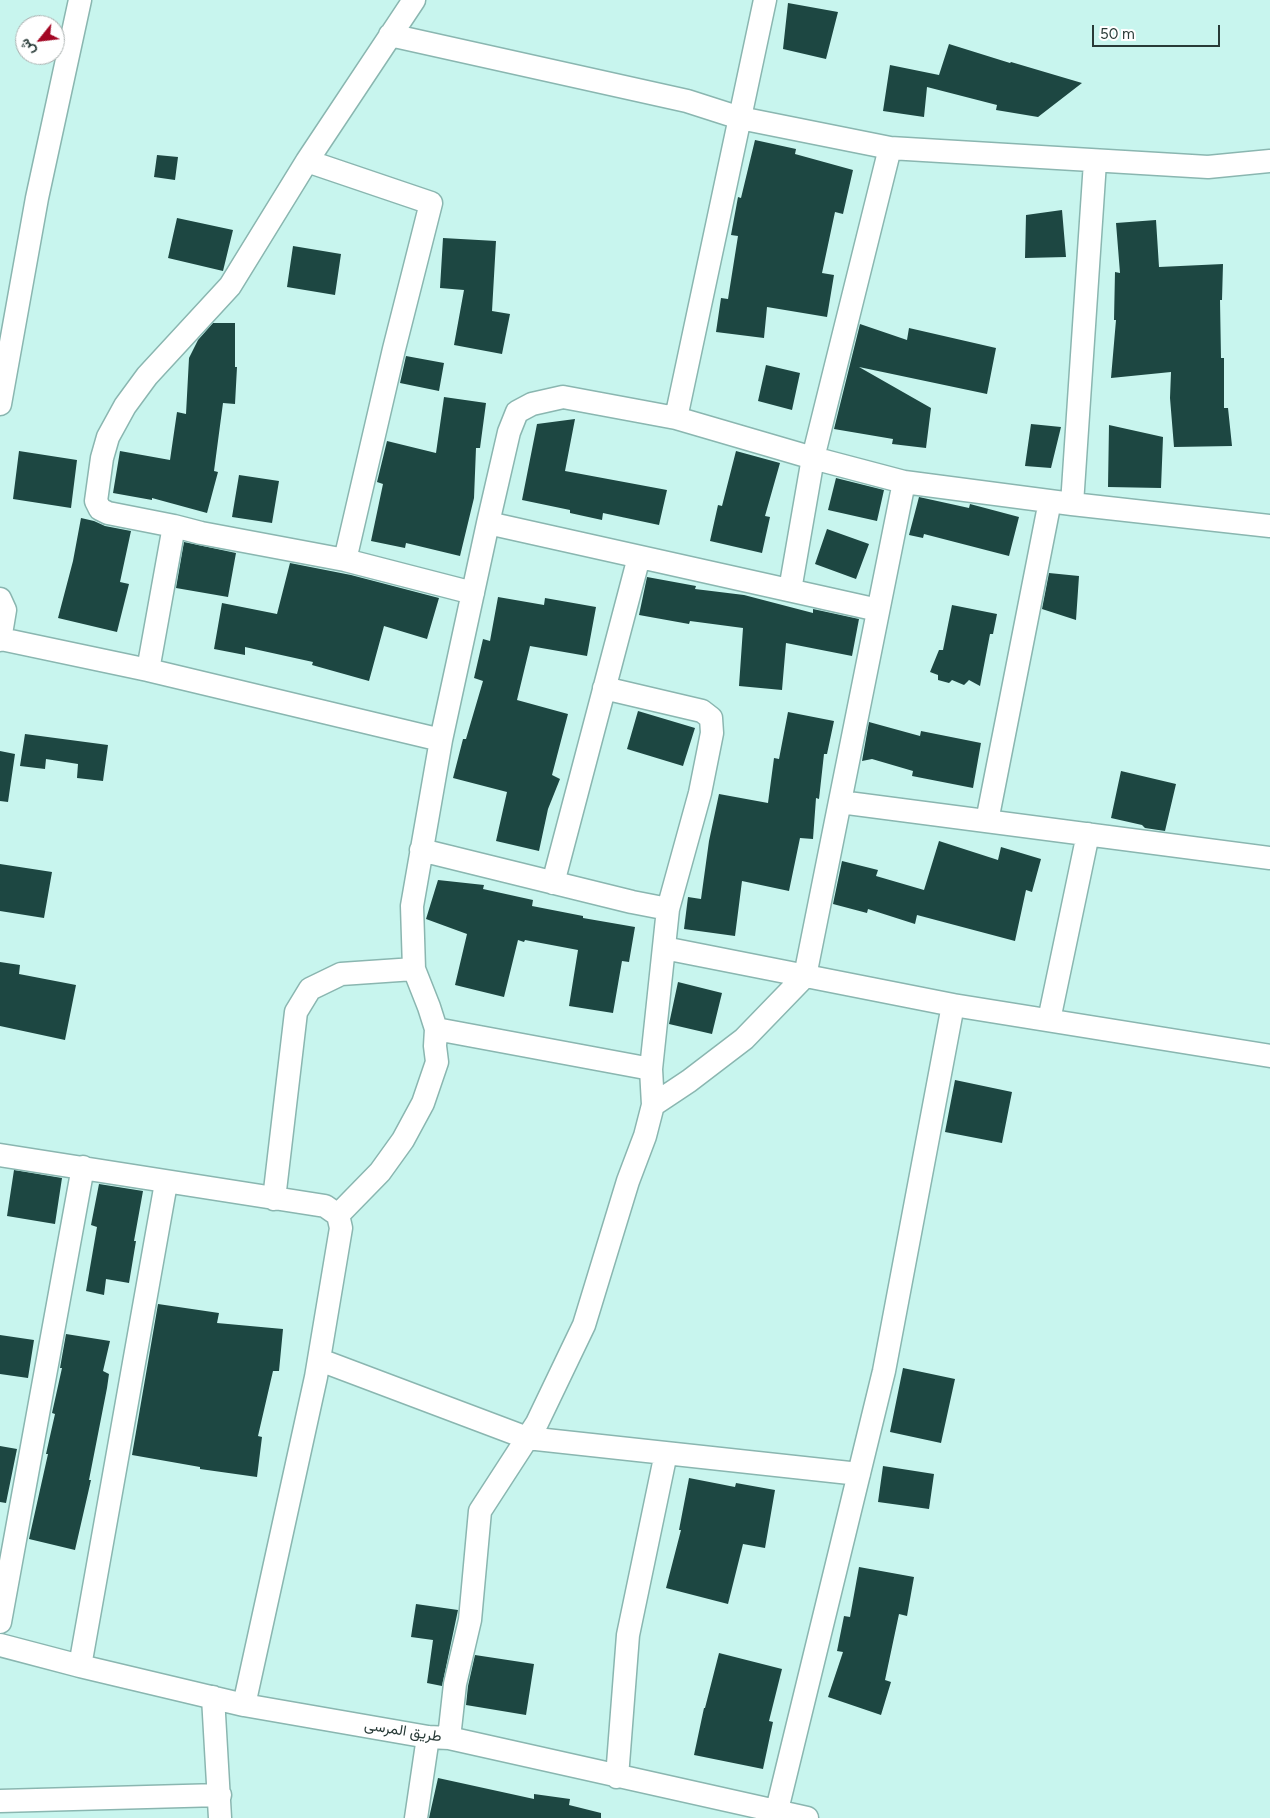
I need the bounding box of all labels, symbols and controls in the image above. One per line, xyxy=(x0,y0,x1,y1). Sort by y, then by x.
north arrow xyxy=(15,15,65,65)
scale bar xyxy=(1095,15,1222,47)
text: 50 m xyxy=(1100,25,1135,43)
text: ش xyxy=(16,36,39,59)
street label: طريق المرسى xyxy=(363,1716,443,1746)

